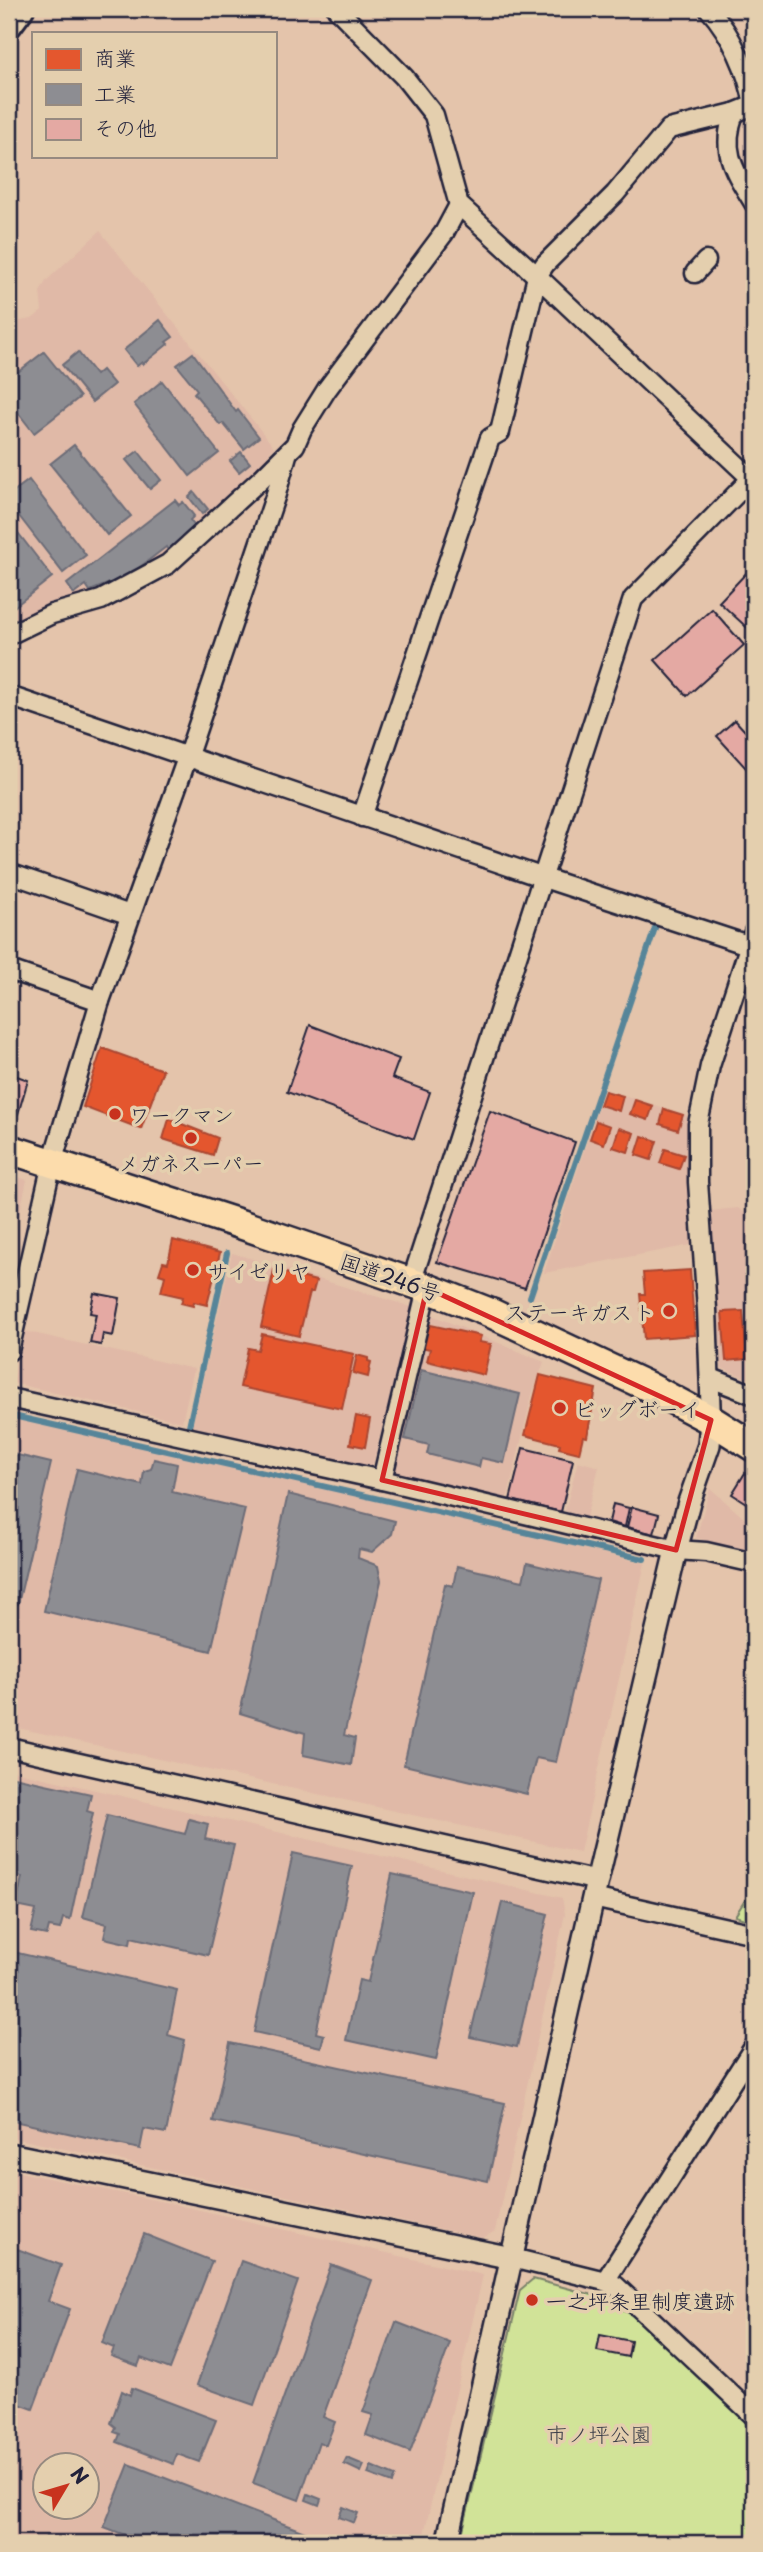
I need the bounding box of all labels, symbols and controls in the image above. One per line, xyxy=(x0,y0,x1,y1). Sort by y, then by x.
legend xyxy=(32,32,276,158)
text: 商業 xyxy=(94,41,136,73)
text: 工業 xyxy=(94,77,136,109)
text: その他 xyxy=(94,111,157,143)
place label: ワークマン xyxy=(129,1098,234,1130)
marker: ワークマン xyxy=(107,1106,123,1122)
marker: メガネスーパー xyxy=(183,1130,199,1146)
place label: メガネスーパー xyxy=(118,1146,264,1178)
street label: 国道246号 xyxy=(336,1244,446,1308)
place label: サイゼリヤ xyxy=(207,1254,311,1286)
marker: サイゼリヤ xyxy=(185,1262,201,1278)
place label: ステーキガスト xyxy=(505,1295,655,1327)
marker: ステーキガスト xyxy=(661,1303,677,1319)
place label: ビッグボーイ xyxy=(574,1392,700,1424)
marker: ビッグボーイ xyxy=(552,1400,568,1416)
place label: 一之坪条里制度遺跡 xyxy=(546,2284,735,2316)
marker: 一之坪条里制度遺跡 xyxy=(524,2292,540,2308)
park label: 市ノ坪公園 xyxy=(547,2417,652,2449)
north arrow xyxy=(32,2450,102,2520)
text: N xyxy=(65,2460,96,2489)

